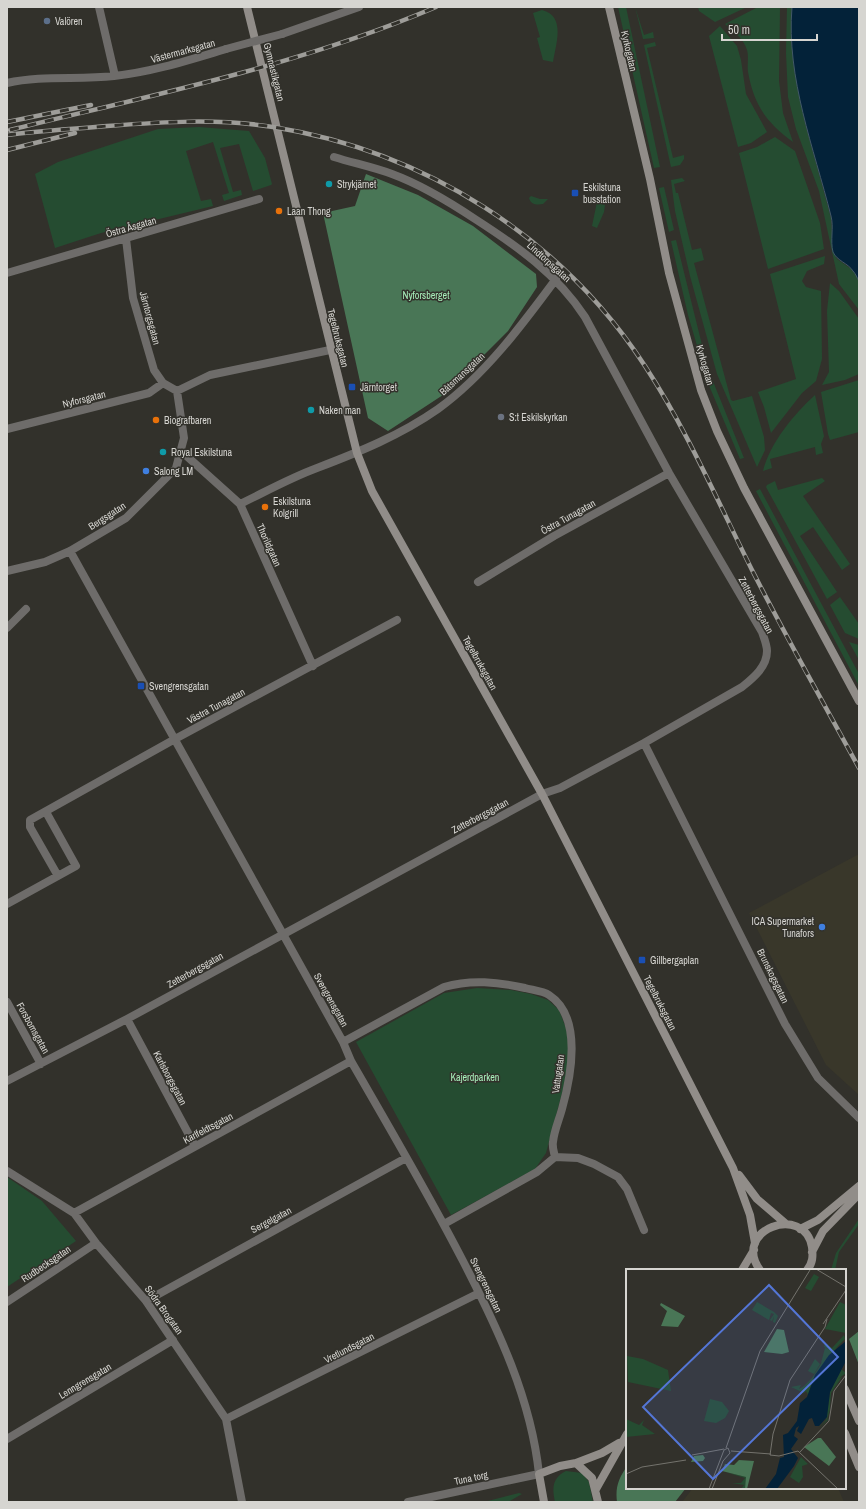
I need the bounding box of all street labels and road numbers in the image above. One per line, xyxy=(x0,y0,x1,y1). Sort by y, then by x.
street label: Kyrkogatan xyxy=(618,29,640,73)
street label: Västermarksgatan xyxy=(149,36,217,66)
street label: Gymnastikgatan xyxy=(260,41,288,103)
street label: Östra Åsgatan xyxy=(104,214,158,240)
street label: Lindtorpsgatan xyxy=(524,239,574,285)
street label: Järntorgsgatan xyxy=(137,290,163,346)
street label: Tegelbruksgatan xyxy=(324,307,352,369)
street label: Kyrkogatan xyxy=(693,343,717,387)
street label: Båtsmansgatan xyxy=(437,350,487,398)
street label: Nyforsgatan xyxy=(61,387,107,411)
street label: Östra Tunagatan xyxy=(538,497,598,537)
street label: Bergsgatan xyxy=(86,499,128,533)
street label: Thorildgatan xyxy=(254,521,284,569)
street label: Zetterbergsgatan xyxy=(736,574,776,636)
street label: Tegelbruksgatan xyxy=(460,634,500,692)
street label: Västra Tunagatan xyxy=(185,685,247,727)
street label: Zetterbergsgatan xyxy=(449,796,511,836)
street label: Brunskogsgatan xyxy=(754,947,792,1005)
street label: Zetterbergsgatan xyxy=(165,949,225,991)
street label: Svengrensgatan xyxy=(311,971,351,1029)
street label: Tegelbruksgatan xyxy=(641,973,679,1033)
street label: Forsbomsgatan xyxy=(14,1000,52,1056)
street label: Karlsborgsgatan xyxy=(150,1049,190,1107)
street label: Vattugatan xyxy=(549,1054,567,1094)
street label: Karlfeldtsgatan xyxy=(181,1109,235,1147)
street label: Sergelgatan xyxy=(248,1204,294,1236)
street label: Rudbecksgatan xyxy=(19,1243,73,1285)
street label: Svengrensgatan xyxy=(467,1255,505,1315)
street label: Södra Brogatan xyxy=(142,1283,186,1337)
street label: Vretlundsgatan xyxy=(322,1330,376,1366)
street label: Lenngrensgatan xyxy=(56,1360,114,1402)
street label: Tuna torg xyxy=(453,1468,490,1488)

